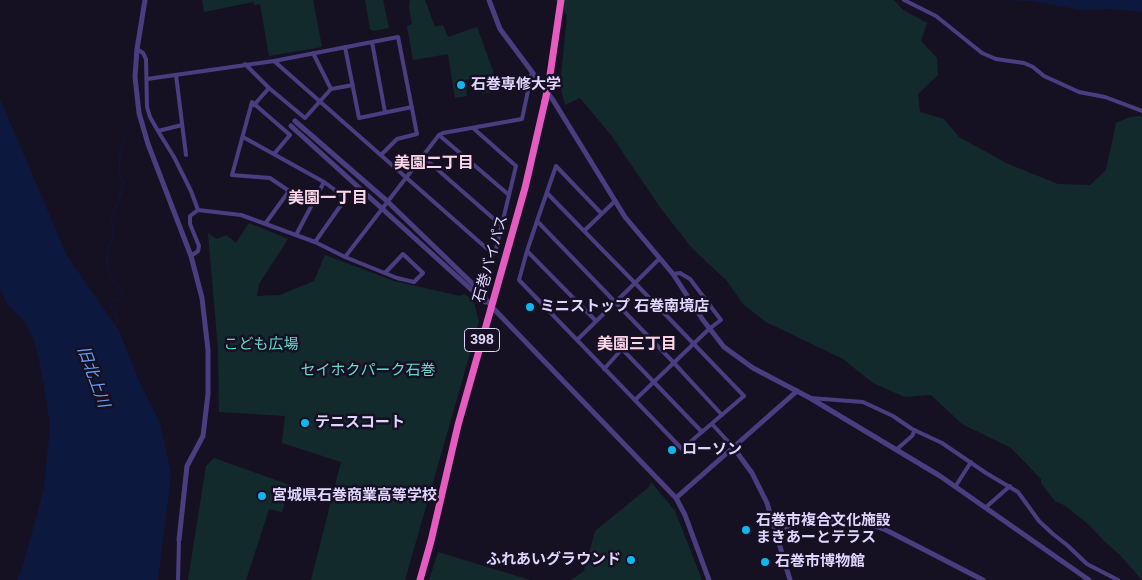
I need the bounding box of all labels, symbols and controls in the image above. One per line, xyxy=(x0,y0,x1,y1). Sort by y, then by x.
place label: 石巻専修大学 xyxy=(471,76,561,94)
marker: 石巻専修大学 xyxy=(455,79,467,91)
district label: 美園二丁目 xyxy=(394,154,474,174)
district label: 美園一丁目 xyxy=(288,189,368,209)
street label: 石巻バイパス xyxy=(470,213,512,305)
place label: ミニストップ 石巻南境店 xyxy=(540,298,709,316)
marker: ミニストップ 石巻南境店 xyxy=(524,301,536,313)
road number: 398 xyxy=(464,328,500,352)
district label: 美園三丁目 xyxy=(597,335,677,355)
park label: こども広場 xyxy=(224,336,298,354)
water label: 旧北上川 xyxy=(73,344,113,410)
park label: セイホクパーク石巻 xyxy=(301,362,435,380)
place label: テニスコート xyxy=(315,414,405,432)
marker: テニスコート xyxy=(299,417,311,429)
place label: ローソン xyxy=(682,441,742,459)
marker: ローソン xyxy=(666,444,678,456)
place label: 宮城県石巻商業高等学校 xyxy=(272,487,437,505)
marker: 宮城県石巻商業高等学校 xyxy=(256,490,268,502)
place label: 石巻市複合文化施設 まきあーとテラス xyxy=(756,512,891,547)
marker: 石巻市複合文化施設 まきあーとテラス xyxy=(740,524,752,536)
place label: ふれあいグラウンド xyxy=(486,551,621,569)
place label: 石巻市博物館 xyxy=(775,553,865,571)
marker: ふれあいグラウンド xyxy=(625,554,637,566)
marker: 石巻市博物館 xyxy=(759,556,771,568)

